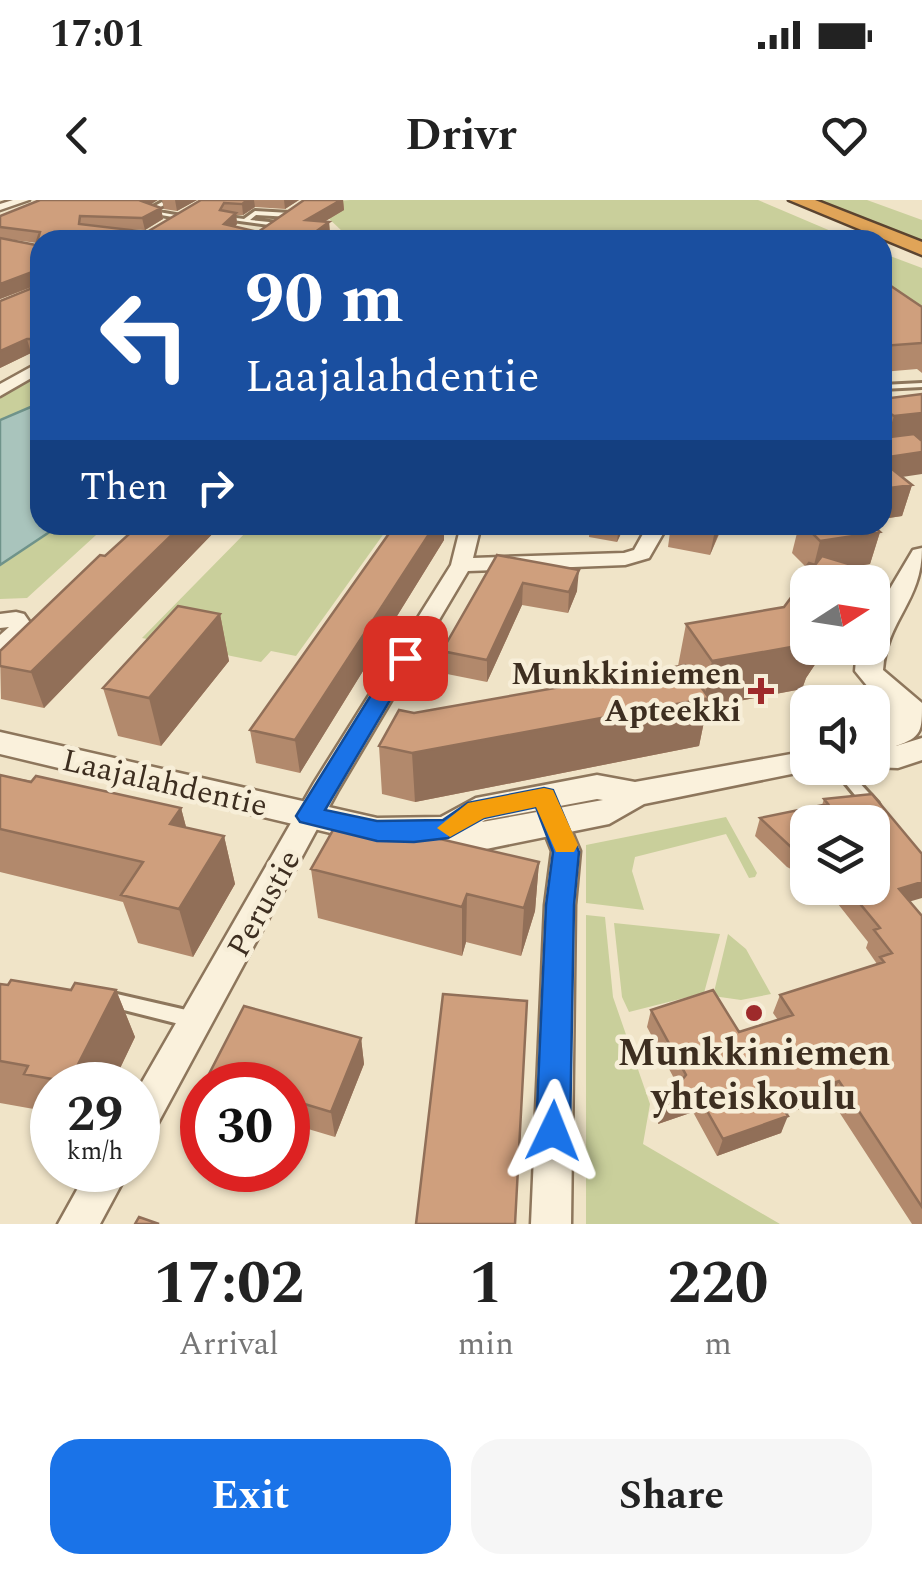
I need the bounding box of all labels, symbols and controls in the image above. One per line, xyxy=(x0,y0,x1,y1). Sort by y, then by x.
text: 17:01 xyxy=(50,6,145,64)
text: Drivr xyxy=(405,101,517,170)
icon: back xyxy=(50,108,105,163)
icon: heart xyxy=(817,108,872,163)
text: 90 m xyxy=(245,247,404,353)
icon: left xyxy=(80,270,210,400)
text: Laajalahdentie xyxy=(245,343,539,412)
text: Then xyxy=(80,459,168,517)
icon: right xyxy=(188,460,243,515)
north arrow xyxy=(790,565,890,665)
map controls xyxy=(790,565,890,905)
pin xyxy=(363,616,448,701)
icon: arrive xyxy=(378,631,433,686)
place label: Munkkiniemen Apteekki xyxy=(511,650,741,736)
marker: Munkkiniemen Apteekki xyxy=(750,680,772,702)
button: sound xyxy=(790,685,890,785)
street label: Laajalahdentie xyxy=(57,736,272,831)
button: layers xyxy=(790,805,890,905)
street label: Perustie xyxy=(215,841,314,966)
marker: Munkkiniemen yhteiskoulu xyxy=(743,1002,765,1024)
place label: Munkkiniemen yhteiskoulu xyxy=(617,1025,891,1127)
speed limit sign: 30 xyxy=(180,1062,310,1192)
text: 29 xyxy=(67,1077,123,1153)
position arrow xyxy=(501,1079,605,1183)
text: km/h xyxy=(67,1133,123,1171)
text: 17:02 xyxy=(154,1238,304,1330)
text: 1 xyxy=(469,1238,503,1330)
text: 220 xyxy=(667,1238,768,1330)
text: Arrival xyxy=(179,1320,279,1369)
text: min xyxy=(458,1320,514,1369)
text: m xyxy=(704,1320,732,1369)
button: Exit xyxy=(50,1439,451,1554)
button: Share xyxy=(471,1439,872,1554)

